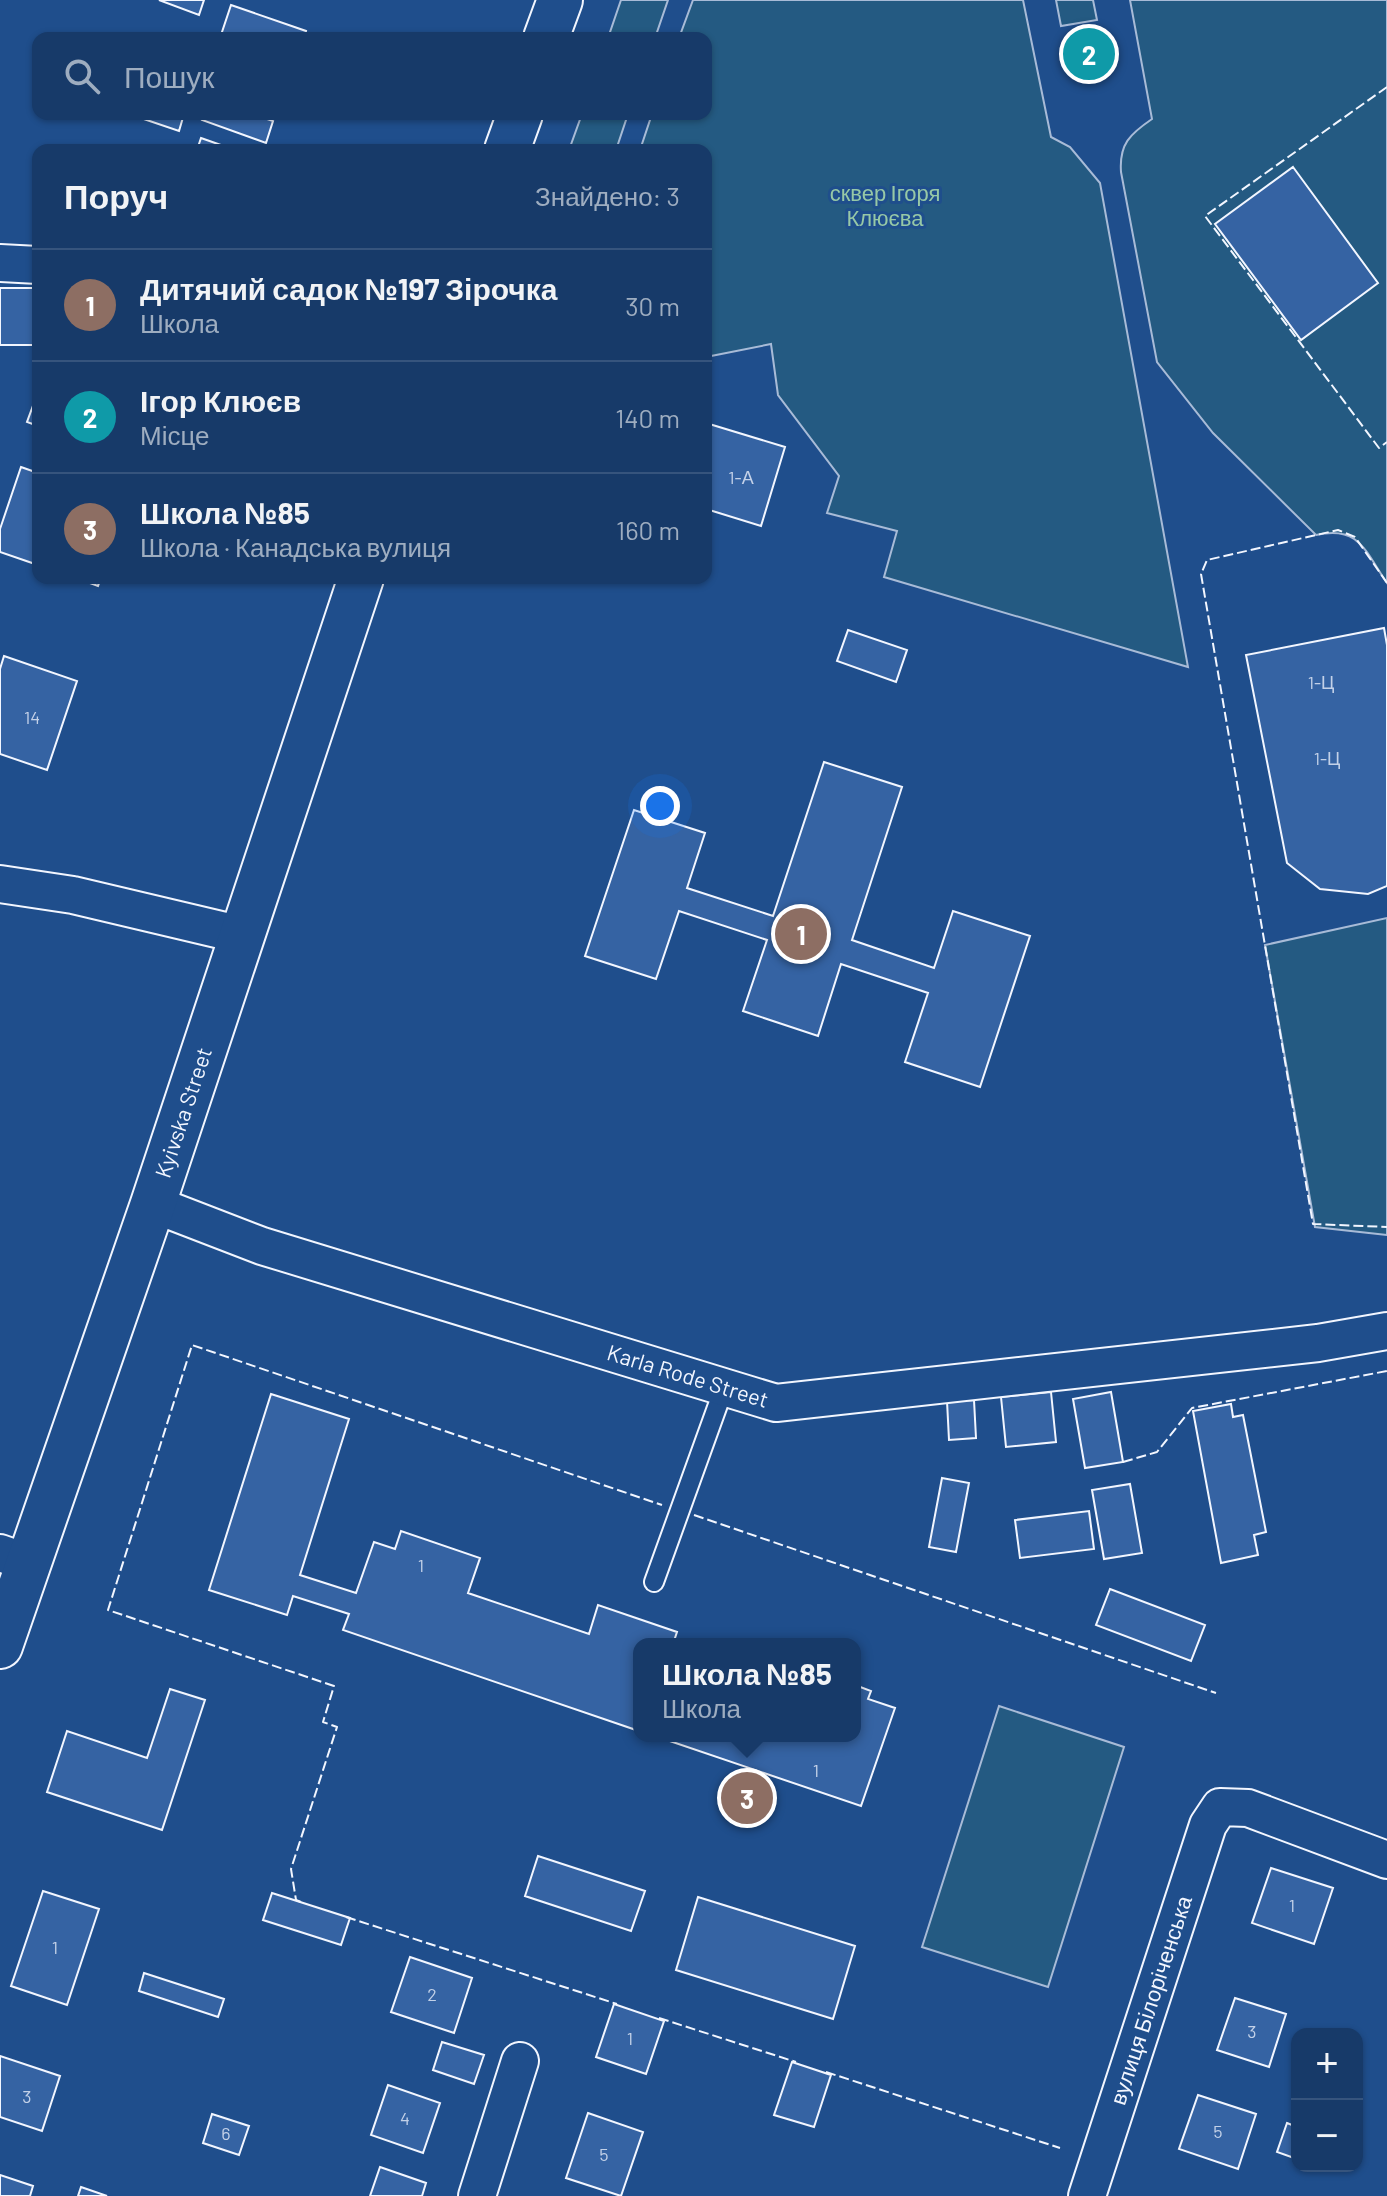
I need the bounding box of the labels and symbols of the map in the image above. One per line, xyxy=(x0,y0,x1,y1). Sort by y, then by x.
pin: 2 xyxy=(1063,24,1115,84)
park label: сквер Ігоря Клюєва xyxy=(830,179,940,230)
house number: 1-А xyxy=(728,466,754,488)
house number: 1-Ц xyxy=(1308,671,1334,693)
house number: 14 xyxy=(24,706,40,728)
house number: 1-Ц xyxy=(1314,747,1340,769)
your location xyxy=(640,786,680,826)
pin: 1 xyxy=(775,904,827,964)
street label: Kyivska Street xyxy=(149,1044,216,1181)
street label: Karla Rode Street xyxy=(604,1338,772,1412)
house number: 1 xyxy=(418,1554,424,1576)
house number: 1 xyxy=(813,1759,819,1781)
pin: 3 xyxy=(721,1768,773,1828)
street label: вулиця Білоріченська xyxy=(1104,1891,1196,2108)
house number: 1 xyxy=(1289,1894,1295,1916)
house number: 1 xyxy=(52,1936,58,1958)
house number: 2 xyxy=(427,1983,437,2005)
house number: 3 xyxy=(1247,2020,1257,2042)
house number: 1 xyxy=(627,2027,633,2049)
house number: 3 xyxy=(22,2085,32,2107)
house number: 4 xyxy=(400,2107,410,2129)
house number: 5 xyxy=(1213,2120,1223,2142)
house number: 6 xyxy=(221,2122,231,2144)
house number: 5 xyxy=(599,2143,609,2165)

